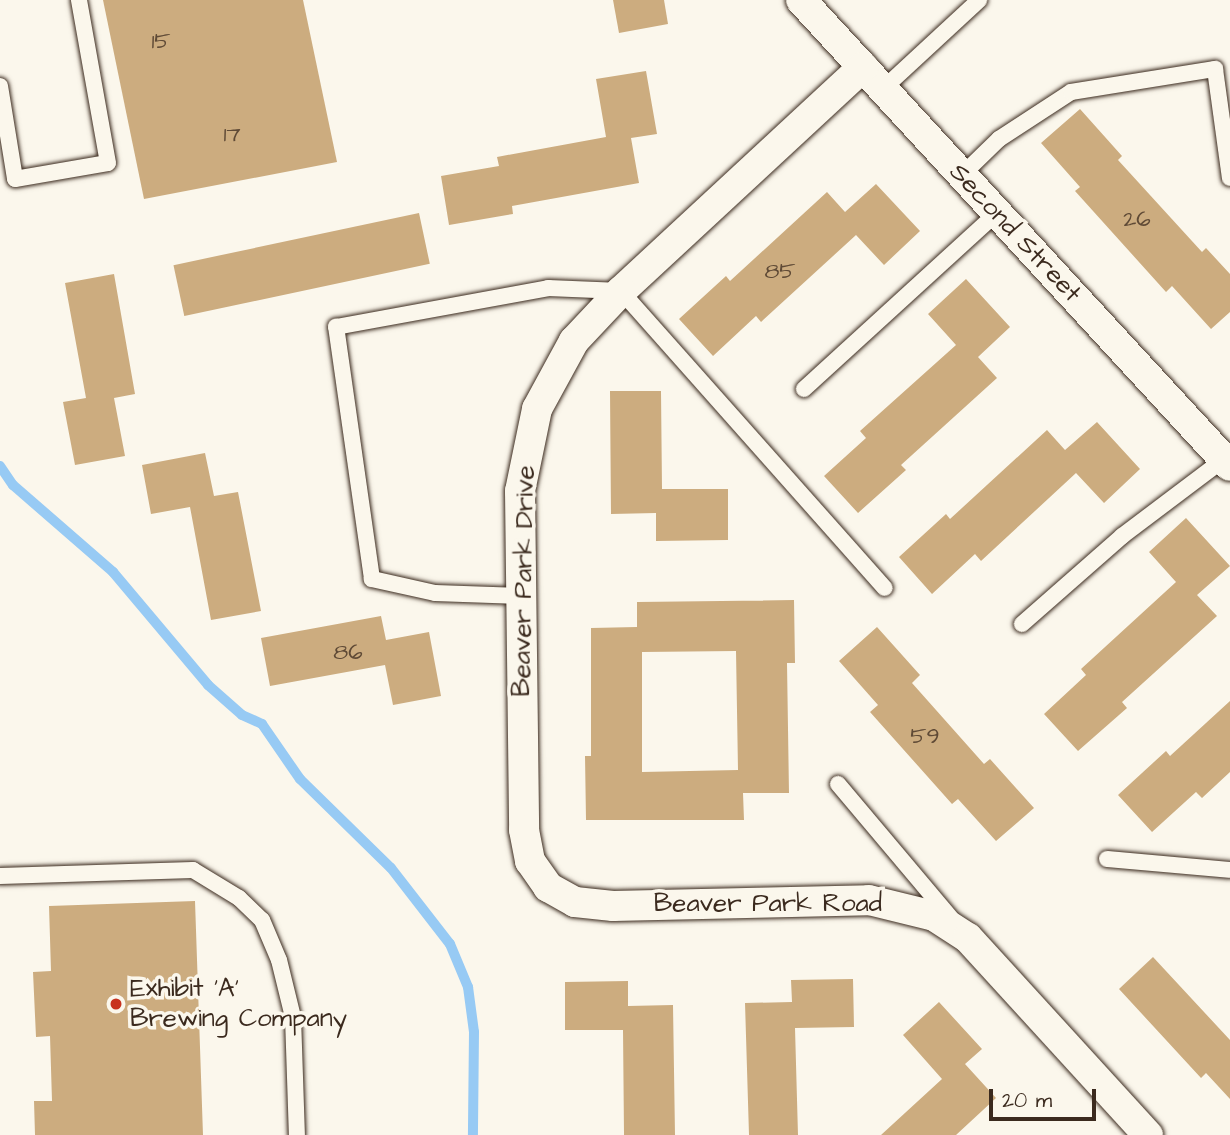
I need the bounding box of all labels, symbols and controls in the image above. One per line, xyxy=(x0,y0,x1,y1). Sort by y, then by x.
house number: 15 xyxy=(151,27,171,55)
house number: 17 xyxy=(223,120,241,148)
street label: Second Street xyxy=(943,157,1087,309)
house number: 26 xyxy=(1123,205,1151,233)
house number: 85 xyxy=(764,257,796,285)
street label: Beaver Park Drive xyxy=(506,465,542,697)
house number: 86 xyxy=(333,638,363,666)
house number: 59 xyxy=(910,722,940,750)
street label: Beaver Park Road xyxy=(654,888,882,920)
place label: Exhibit 'A' Brewing Company xyxy=(130,973,347,1034)
marker: Exhibit 'A' Brewing Company xyxy=(108,996,124,1012)
scale bar xyxy=(992,1076,1099,1120)
text: 20 m xyxy=(1002,1086,1052,1115)

